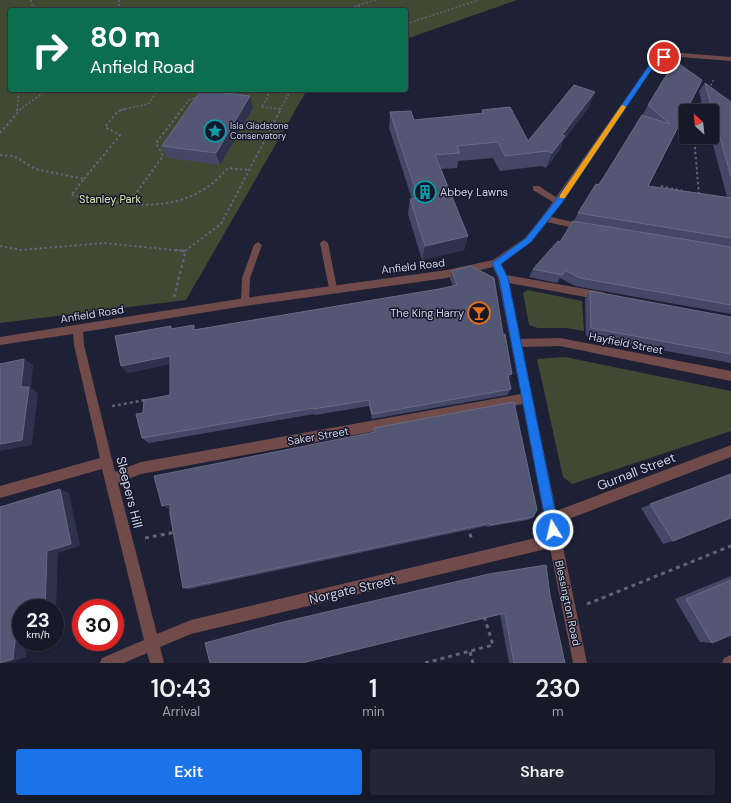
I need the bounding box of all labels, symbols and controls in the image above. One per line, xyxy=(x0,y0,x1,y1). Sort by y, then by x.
text: 80 m xyxy=(90,19,160,56)
icon: right xyxy=(24,24,76,76)
pin xyxy=(647,40,681,74)
icon: arrive xyxy=(653,46,675,68)
text: Anfield Road xyxy=(90,55,195,79)
north arrow xyxy=(679,104,719,144)
map controls xyxy=(679,104,719,144)
place icon: Isla Gladstone Conservatory xyxy=(202,118,228,144)
place label: Isla Gladstone Conservatory xyxy=(230,120,289,142)
building icon: Abbey Lawns xyxy=(412,179,438,205)
place label: Abbey Lawns xyxy=(440,185,508,199)
park label: Stanley Park xyxy=(79,192,142,206)
street label: Anfield Road xyxy=(380,255,446,277)
bar icon: The King Harry xyxy=(466,300,492,326)
street label: Anfield Road xyxy=(59,302,125,326)
place label: The King Harry xyxy=(390,306,464,320)
street label: Hayfield Street xyxy=(588,329,664,357)
street label: Saker Street xyxy=(286,424,350,448)
street label: Gurnall Street xyxy=(595,449,678,494)
street label: Sleepers Hill xyxy=(112,455,147,530)
position arrow xyxy=(532,509,574,551)
street label: Blessington Road xyxy=(552,559,584,647)
street label: Norgate Street xyxy=(307,571,397,608)
speed limit sign: 30 xyxy=(72,599,124,651)
text: 23 xyxy=(26,607,50,633)
text: km/h xyxy=(26,628,50,641)
text: 10:43 xyxy=(151,673,211,704)
text: 1 xyxy=(369,673,377,704)
text: 230 xyxy=(535,673,580,704)
text: Arrival xyxy=(162,703,200,720)
text: min xyxy=(362,703,384,720)
text: m xyxy=(552,703,563,720)
button: Exit xyxy=(16,749,362,795)
button: Share xyxy=(370,749,715,795)

